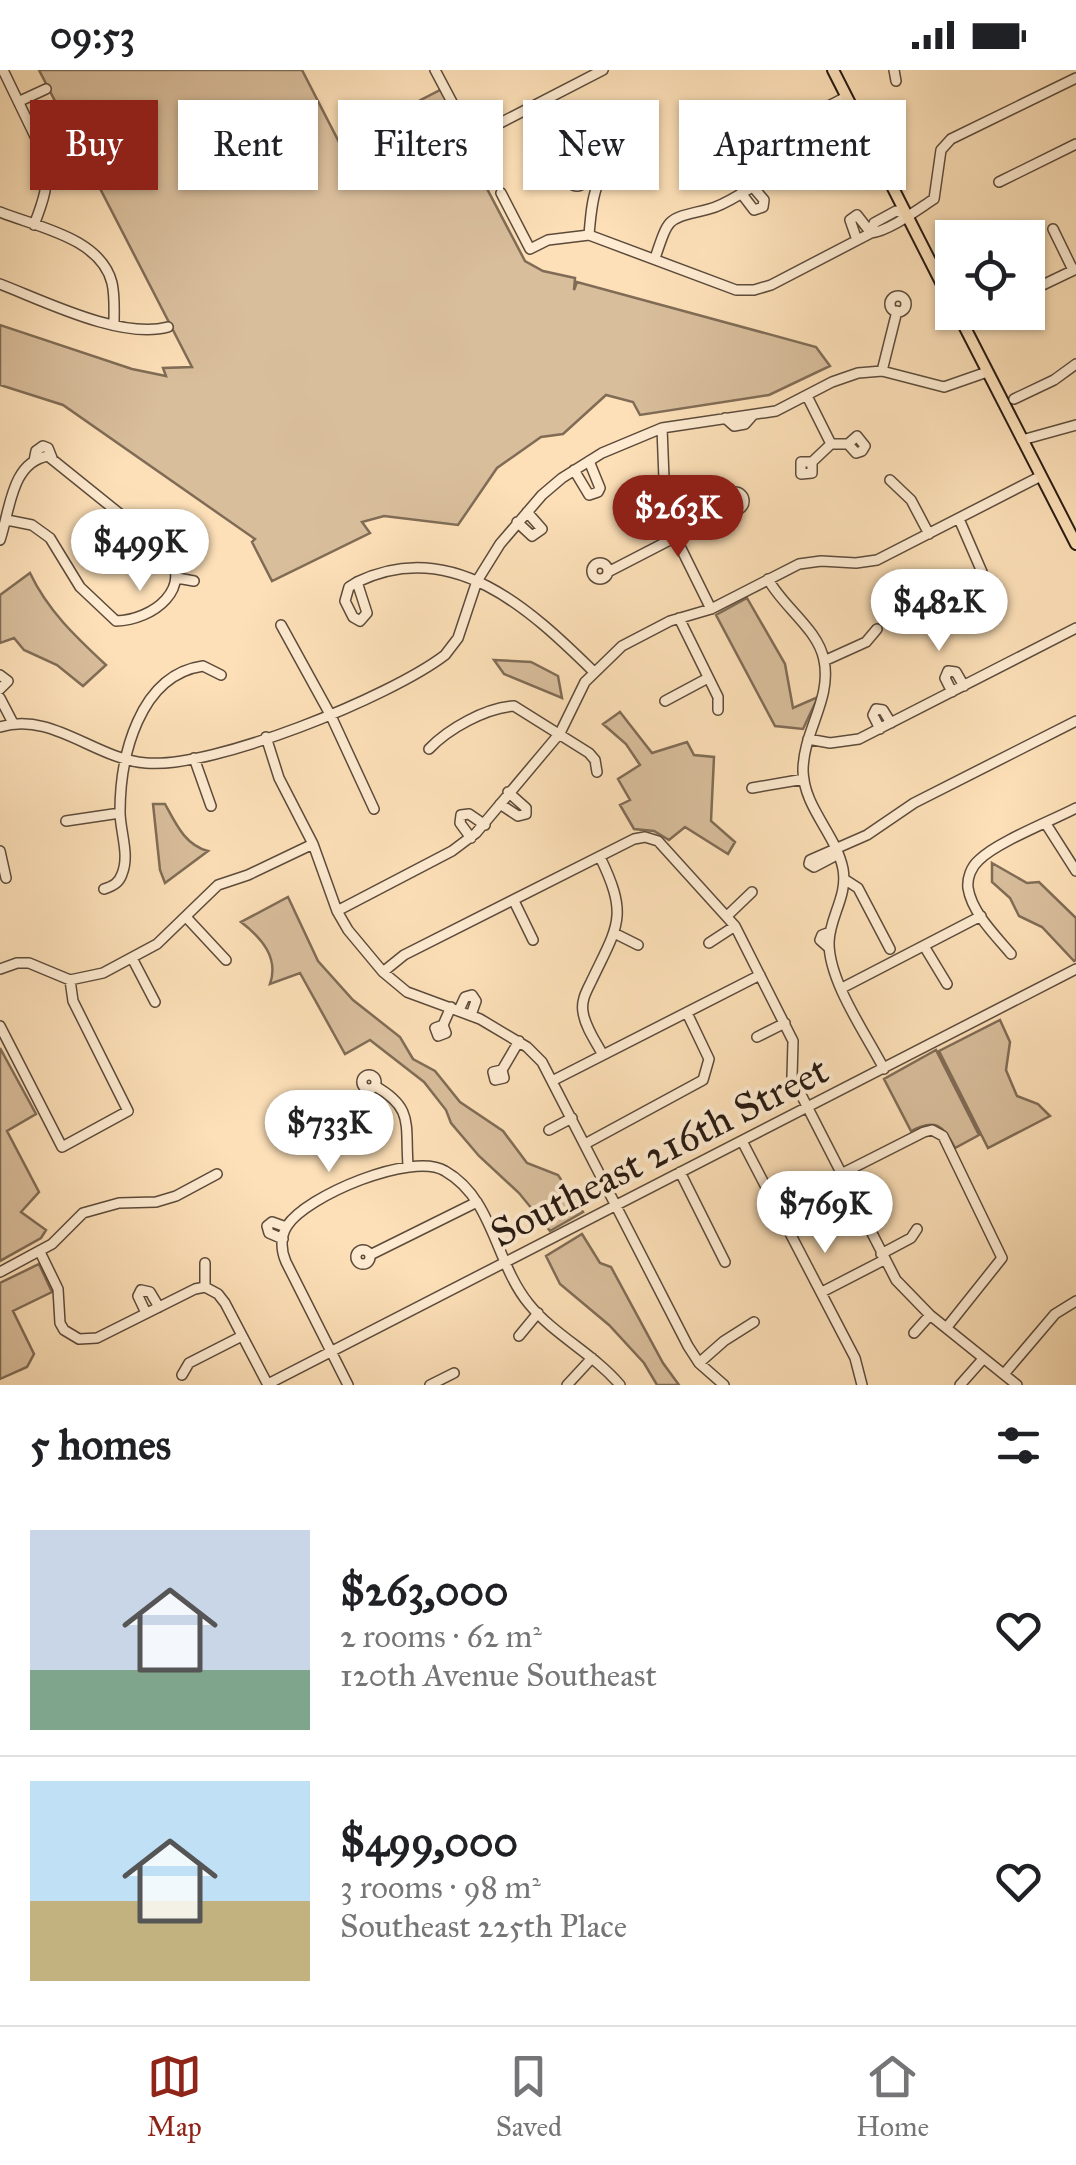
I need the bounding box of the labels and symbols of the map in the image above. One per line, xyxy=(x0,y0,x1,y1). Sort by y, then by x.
pin: $263K xyxy=(608,475,748,560)
pin: $499K xyxy=(70,509,210,594)
pin: $482K xyxy=(869,569,1009,654)
street label: Southeast 216th Street xyxy=(482,1045,836,1258)
pin: $733K xyxy=(259,1090,399,1175)
pin: $769K xyxy=(755,1171,895,1256)

